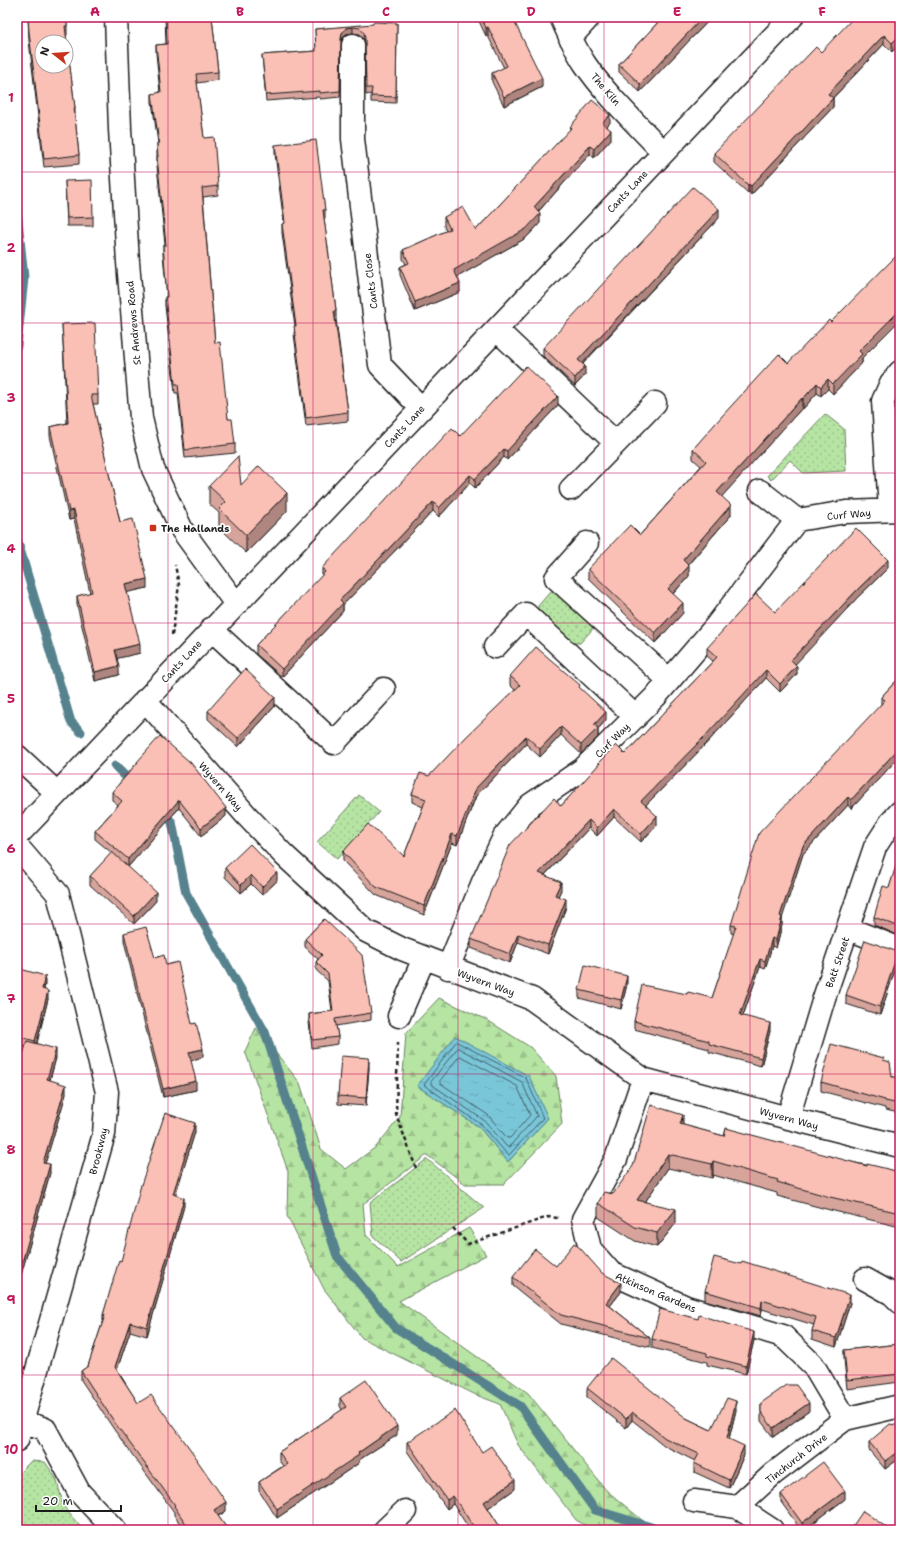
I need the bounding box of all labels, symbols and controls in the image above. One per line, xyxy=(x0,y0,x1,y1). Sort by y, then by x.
text: A xyxy=(90,3,100,20)
text: B xyxy=(236,3,244,20)
text: C xyxy=(382,3,390,20)
text: D xyxy=(526,3,536,20)
text: E xyxy=(673,3,682,20)
text: F xyxy=(818,3,826,20)
north arrow xyxy=(34,34,74,74)
text: N xyxy=(36,45,53,58)
street label: The Kiln xyxy=(588,70,623,108)
text: 1 xyxy=(8,89,14,106)
street label: Cants Lane xyxy=(604,167,651,216)
text: 2 xyxy=(6,239,16,256)
street label: Cants Close xyxy=(361,252,380,310)
street label: St Andrews Road xyxy=(123,280,144,366)
text: 3 xyxy=(6,389,16,406)
street label: Cants Lane xyxy=(381,402,428,451)
street label: Curf Way xyxy=(826,506,872,523)
place label: The Hallands xyxy=(161,522,230,535)
marker: The Hallands xyxy=(148,523,158,533)
text: 4 xyxy=(6,540,16,557)
street label: Cants Lane xyxy=(158,637,205,686)
text: 5 xyxy=(7,690,15,707)
street label: Curf Way xyxy=(592,720,633,761)
street label: Wyvern Way xyxy=(196,759,246,814)
text: 6 xyxy=(6,840,16,857)
street label: Batt Street xyxy=(823,935,852,989)
street label: Wyvern Way xyxy=(455,966,517,999)
text: 7 xyxy=(6,990,16,1007)
street label: Wyvern Way xyxy=(758,1104,820,1133)
street label: Brookway xyxy=(86,1126,111,1176)
text: 8 xyxy=(6,1141,16,1158)
street label: Atkinson Gardens xyxy=(613,1270,698,1315)
text: 9 xyxy=(6,1291,16,1308)
street label: Tinchurch Drive xyxy=(763,1430,830,1486)
text: 10 xyxy=(4,1441,18,1458)
scale bar xyxy=(36,1487,121,1513)
text: 20 m xyxy=(42,1493,73,1509)

